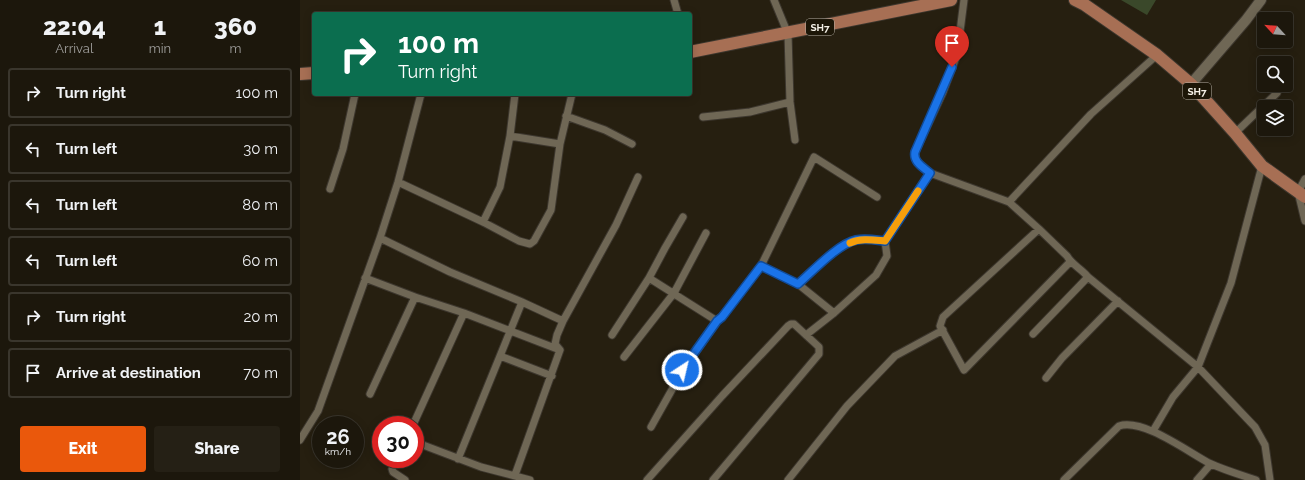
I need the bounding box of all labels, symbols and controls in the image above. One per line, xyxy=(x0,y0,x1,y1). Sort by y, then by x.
text: 22:04 xyxy=(43,12,106,41)
text: 1 xyxy=(154,12,166,41)
text: 360 xyxy=(214,12,257,41)
north arrow xyxy=(1257,12,1293,48)
map controls xyxy=(1257,12,1293,136)
road number: SH7 xyxy=(806,19,834,35)
pin xyxy=(935,26,969,67)
text: 100 m xyxy=(398,27,479,60)
icon: right xyxy=(332,28,384,80)
icon: arrive xyxy=(941,32,963,54)
text: Arrival xyxy=(55,41,93,56)
text: min xyxy=(149,41,171,56)
text: m xyxy=(230,41,242,56)
button: search xyxy=(1257,56,1293,92)
text: Turn right xyxy=(398,61,477,82)
icon: right xyxy=(22,82,44,104)
road number: SH7 xyxy=(1183,83,1211,99)
text: Turn right xyxy=(56,84,126,102)
text: 100 m xyxy=(236,84,278,102)
button: layers xyxy=(1257,100,1293,136)
icon: left xyxy=(22,138,44,160)
text: Turn left xyxy=(56,140,117,158)
text: 30 m xyxy=(243,140,278,158)
icon: left xyxy=(22,194,44,216)
text: Turn left xyxy=(56,196,117,214)
text: 80 m xyxy=(242,196,278,214)
icon: left xyxy=(22,250,44,272)
text: Turn left xyxy=(56,252,117,270)
text: 60 m xyxy=(242,252,278,270)
icon: right xyxy=(22,306,44,328)
text: Turn right xyxy=(56,308,126,326)
text: 20 m xyxy=(243,308,278,326)
position arrow xyxy=(661,349,703,391)
icon: arrive xyxy=(22,362,44,384)
text: Arrive at destination xyxy=(56,364,201,382)
text: 70 m xyxy=(243,364,278,382)
speed limit sign: 30 xyxy=(372,416,424,468)
text: 26 xyxy=(326,425,350,449)
button: Exit xyxy=(20,426,146,472)
button: Share xyxy=(154,426,280,472)
text: km/h xyxy=(325,446,351,457)

